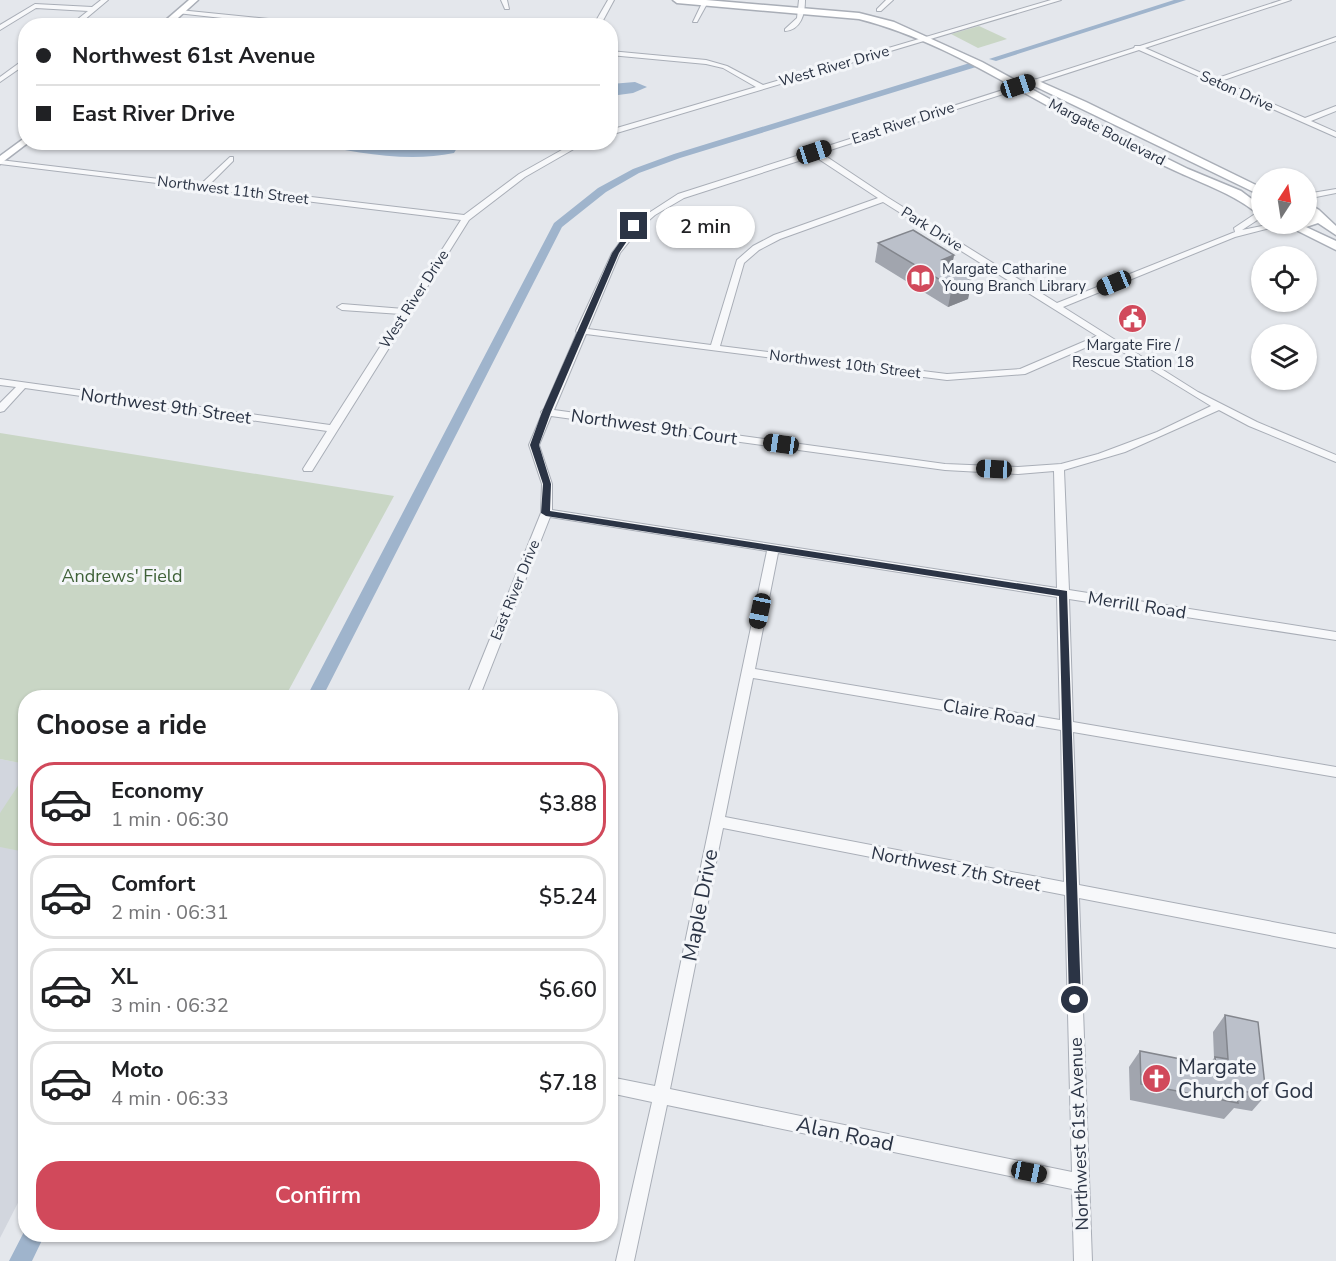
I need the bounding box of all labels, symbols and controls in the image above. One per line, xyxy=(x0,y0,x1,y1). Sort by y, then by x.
text: Northwest 61st Avenue xyxy=(72,41,315,71)
street label: West River Drive xyxy=(777,41,891,91)
street label: Seton Drive xyxy=(1197,66,1277,116)
car xyxy=(998,72,1038,100)
street label: Margate Boulevard xyxy=(1045,94,1169,170)
street label: East River Drive xyxy=(849,97,957,149)
text: East River Drive xyxy=(72,99,235,129)
car xyxy=(794,138,834,166)
north arrow xyxy=(1251,168,1317,234)
map controls xyxy=(1251,168,1317,390)
street label: Northwest 11th Street xyxy=(156,171,310,209)
street label: Park Drive xyxy=(897,202,967,256)
callout: 2 min xyxy=(655,205,754,247)
route end xyxy=(620,212,647,239)
text: 2 min xyxy=(680,213,731,240)
street label: West River Drive xyxy=(375,246,453,352)
button: locate xyxy=(1251,246,1317,312)
place label: Margate Catharine Young Branch Library xyxy=(941,259,1086,296)
library icon: Margate Catharine Young Branch Library xyxy=(905,262,937,294)
car xyxy=(1094,268,1134,298)
public building icon: Margate Fire / Rescue Station 18 xyxy=(1117,302,1149,334)
button: layers xyxy=(1251,324,1317,390)
place label: Margate Fire / Rescue Station 18 xyxy=(1072,335,1194,372)
street label: Northwest 10th Street xyxy=(768,345,922,383)
street label: Northwest 9th Street xyxy=(79,382,253,430)
street label: Northwest 9th Court xyxy=(569,403,739,451)
car xyxy=(762,433,800,455)
car xyxy=(976,459,1012,479)
street label: East River Drive xyxy=(486,537,544,643)
park label: Andrews' Field xyxy=(61,564,183,588)
street label: Merrill Road xyxy=(1086,585,1188,625)
car xyxy=(747,592,773,630)
street label: Claire Road xyxy=(941,693,1037,733)
text: Choose a ride xyxy=(36,707,207,744)
text: Economy xyxy=(111,776,203,806)
icon: car xyxy=(39,777,93,831)
text: $3.88 xyxy=(539,789,597,819)
text: 1 min · 06:30 xyxy=(111,806,229,833)
street label: Northwest 7th Street xyxy=(869,841,1043,897)
street label: Maple Drive xyxy=(675,846,725,964)
text: Comfort xyxy=(111,869,195,899)
icon: car xyxy=(39,870,93,924)
text: $5.24 xyxy=(539,882,597,912)
text: 2 min · 06:31 xyxy=(111,899,229,926)
text: XL xyxy=(111,962,138,992)
icon: car xyxy=(39,963,93,1017)
text: $6.60 xyxy=(539,975,597,1005)
route start xyxy=(1061,986,1088,1013)
text: 3 min · 06:32 xyxy=(111,992,229,1019)
street label: Northwest 61st Avenue xyxy=(1064,1037,1094,1231)
place label: Margate Church of God xyxy=(1178,1053,1313,1105)
text: Moto xyxy=(111,1055,164,1085)
icon: car xyxy=(39,1056,93,1110)
church icon: Margate Church of God xyxy=(1141,1063,1173,1095)
text: $7.18 xyxy=(539,1068,597,1098)
text: 4 min · 06:33 xyxy=(111,1085,229,1112)
street label: Alan Road xyxy=(794,1110,896,1158)
car xyxy=(1010,1160,1048,1184)
button: Confirm xyxy=(36,1161,600,1230)

